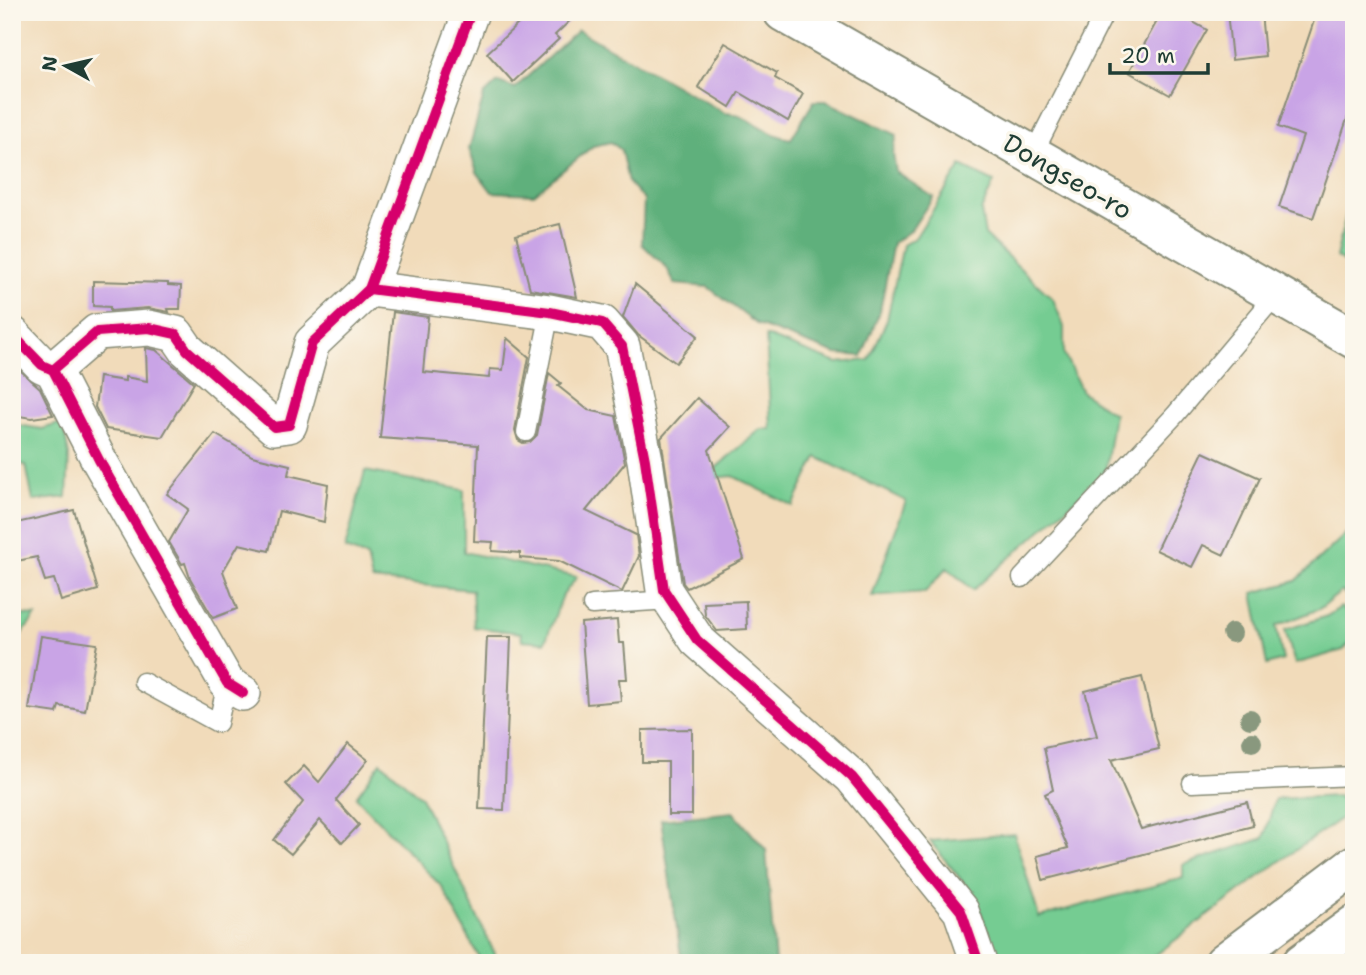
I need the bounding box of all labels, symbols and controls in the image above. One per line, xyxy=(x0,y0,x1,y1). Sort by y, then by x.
north arrow xyxy=(32,32,102,102)
scale bar xyxy=(1110,32,1208,76)
text: 20 m xyxy=(1121,42,1175,70)
text: N xyxy=(36,55,63,73)
street label: Dongseo-ro xyxy=(997,125,1139,227)

